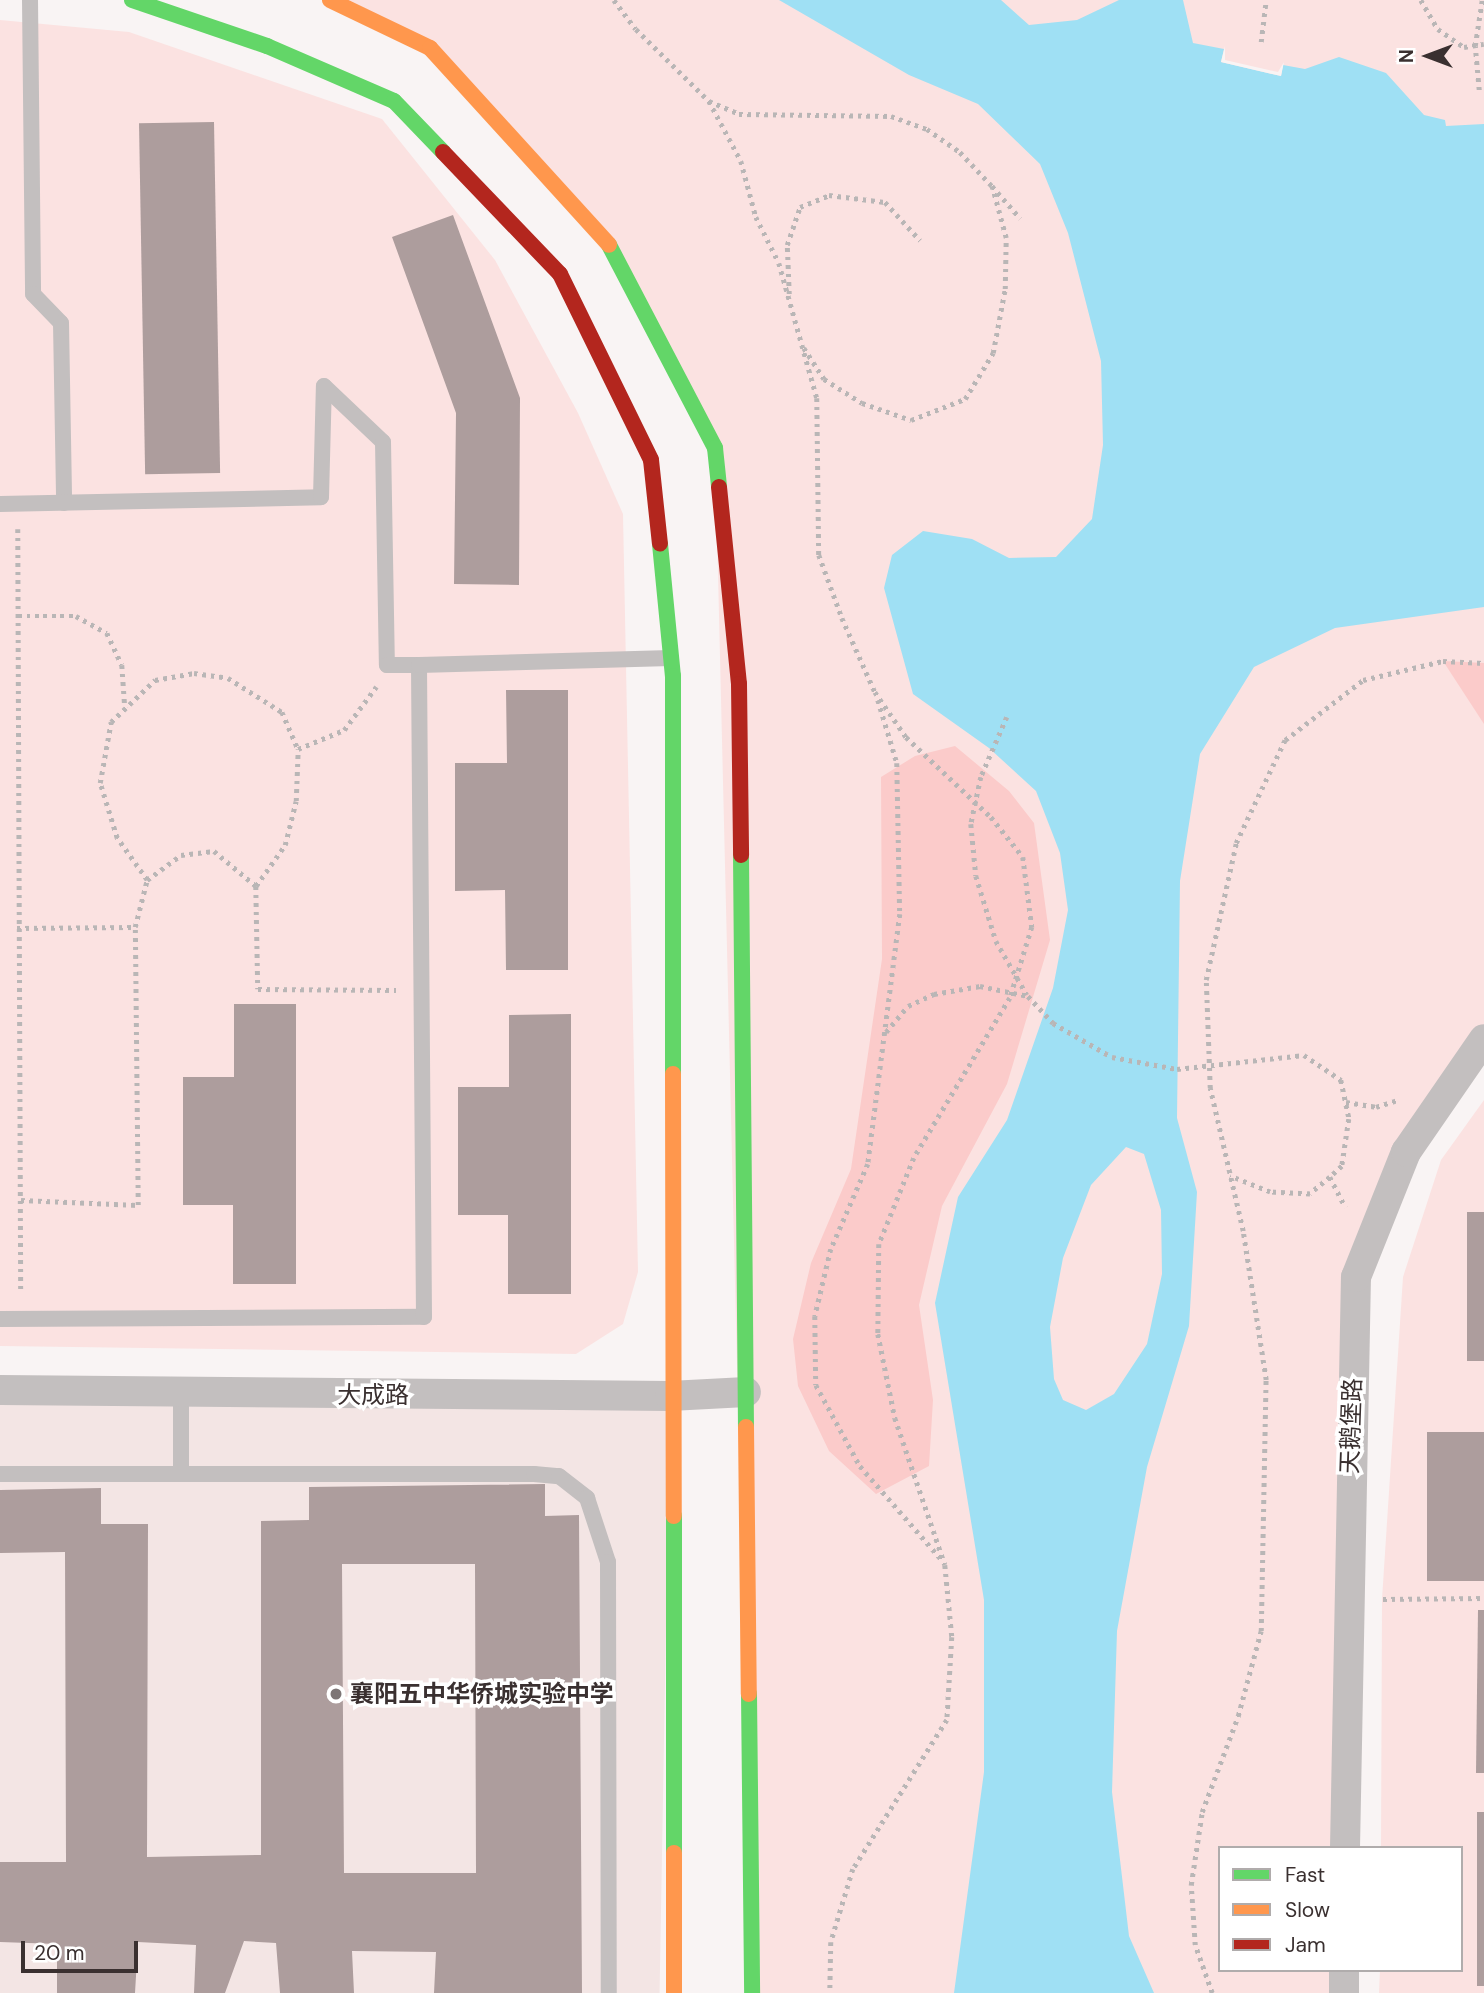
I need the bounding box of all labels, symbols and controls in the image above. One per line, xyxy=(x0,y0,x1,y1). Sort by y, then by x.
north arrow xyxy=(1393,21,1463,91)
text: N xyxy=(1394,49,1419,63)
street label: 天鹅堡路 xyxy=(1335,1378,1367,1474)
street label: 大成路 xyxy=(337,1381,409,1409)
place label: 襄阳五中华侨城实验中学 xyxy=(350,1680,614,1708)
marker: 襄阳五中华侨城实验中学 xyxy=(328,1686,344,1702)
legend xyxy=(1218,1846,1463,1972)
text: Fast xyxy=(1285,1861,1325,1889)
text: Slow xyxy=(1285,1896,1330,1924)
scale bar xyxy=(24,1926,142,1970)
text: Jam xyxy=(1285,1931,1326,1959)
text: 20 m xyxy=(34,1939,85,1967)

